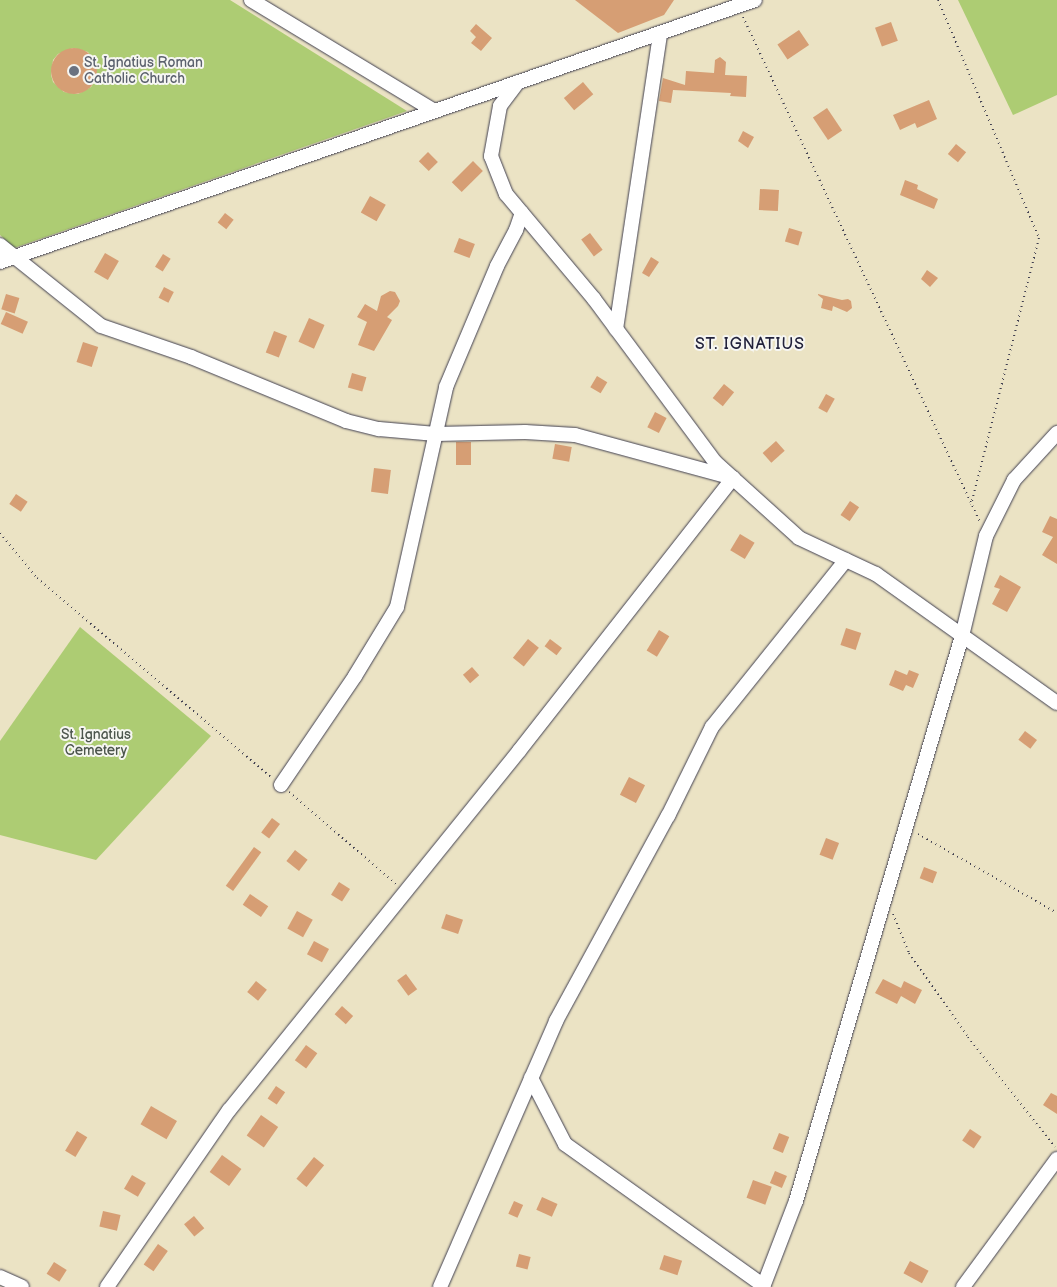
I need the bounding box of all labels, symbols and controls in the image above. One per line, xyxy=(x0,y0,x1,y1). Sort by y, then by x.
place label: St. Ignatius Roman Catholic Church xyxy=(84,55,203,88)
marker: St. Ignatius Roman Catholic Church xyxy=(68,65,80,77)
district label: ST. IGNATIUS xyxy=(694,335,806,355)
park label: St. Ignatius Cemetery xyxy=(61,727,131,760)

